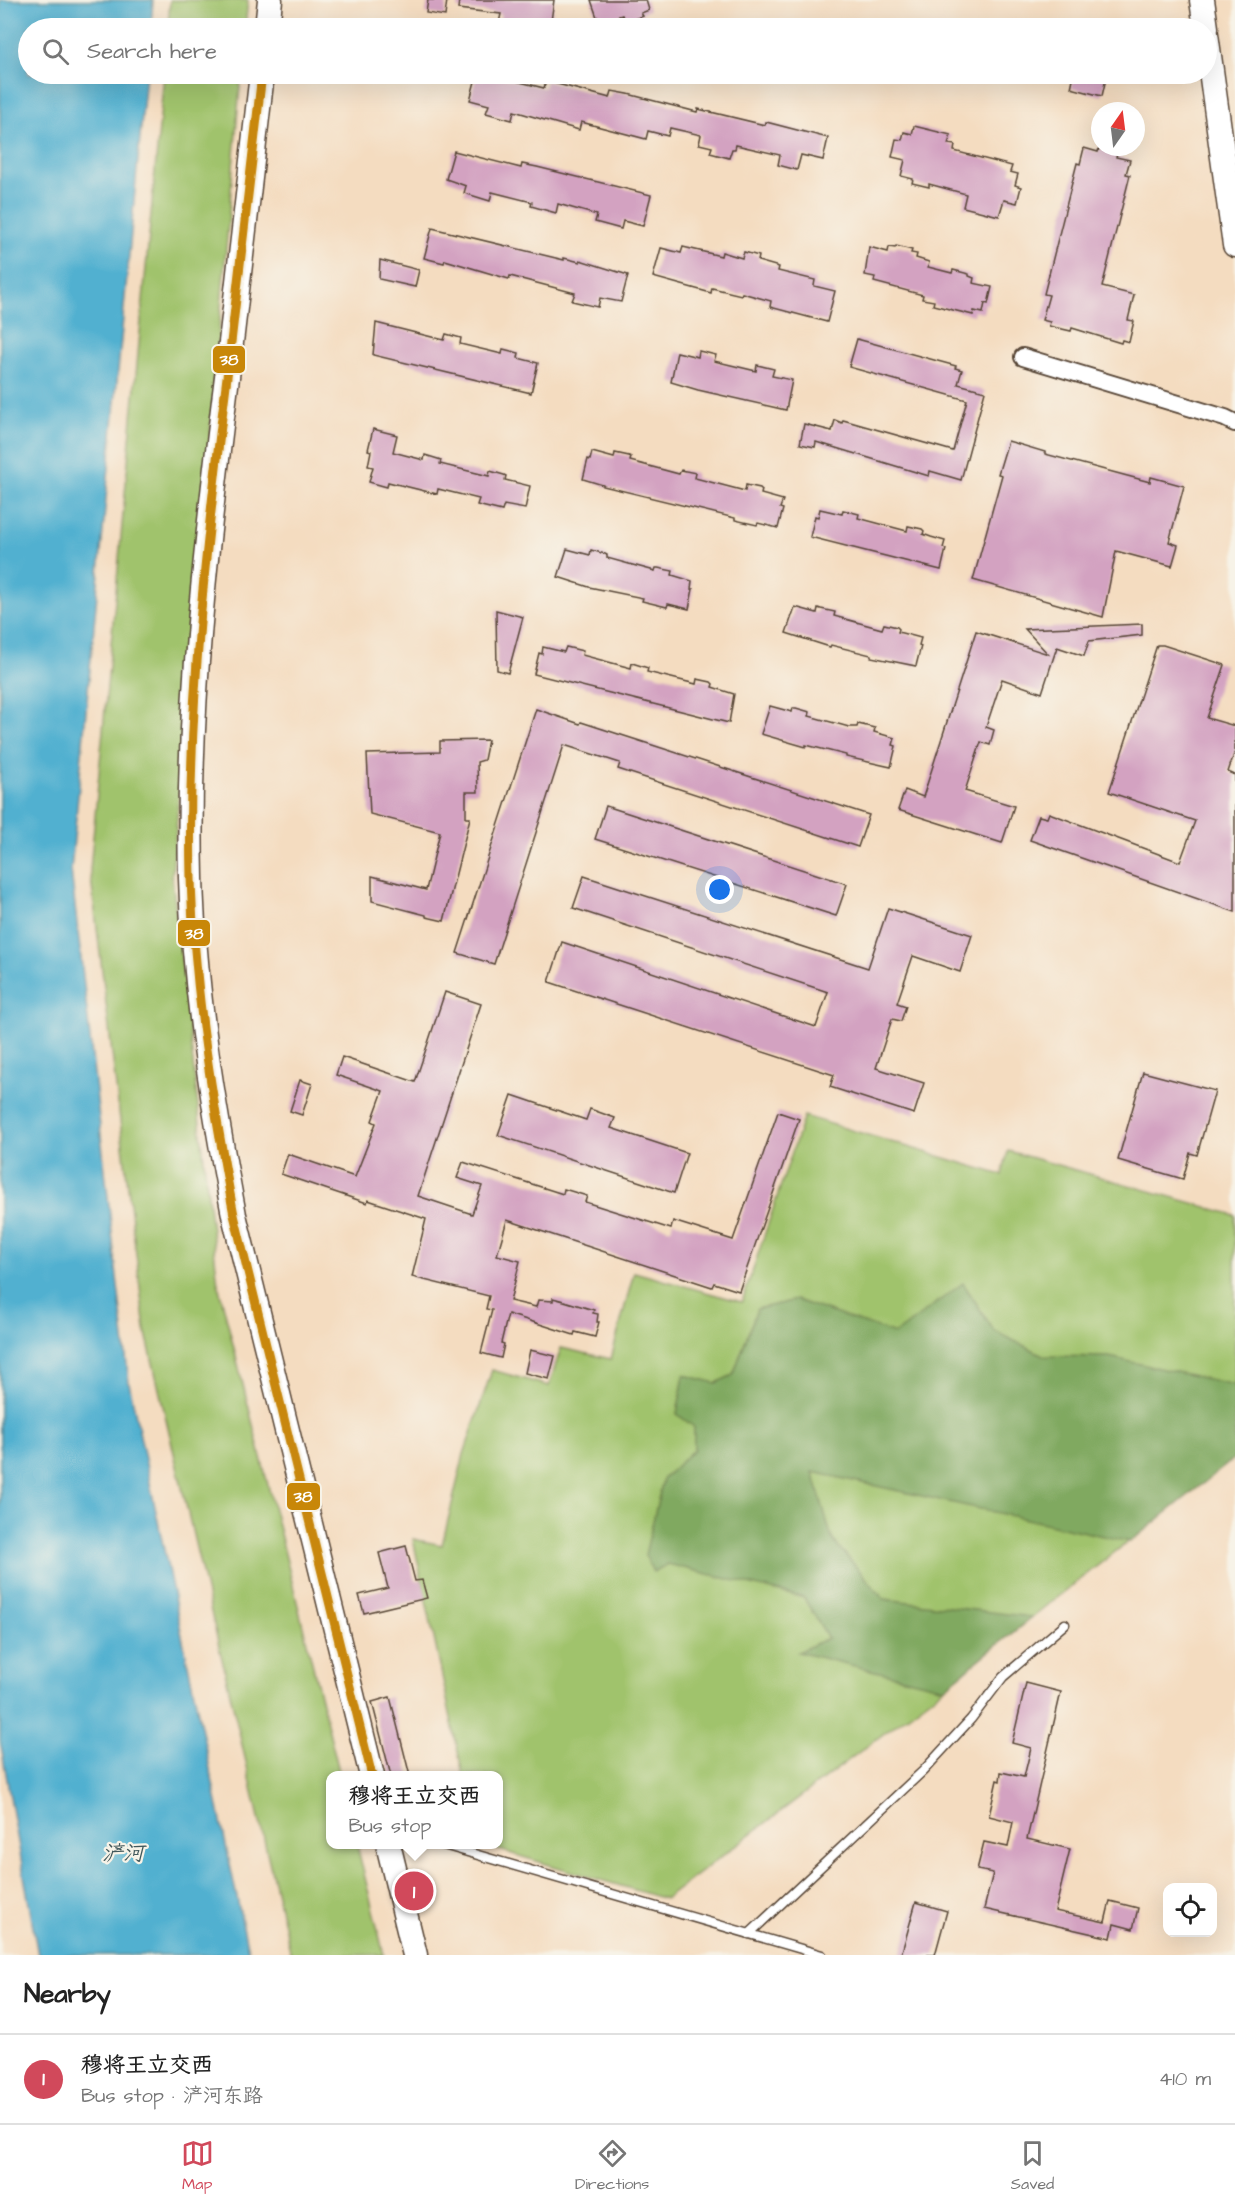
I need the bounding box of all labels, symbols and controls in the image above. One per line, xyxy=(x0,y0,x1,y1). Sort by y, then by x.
search box xyxy=(18,18,1217,84)
icon: search xyxy=(39,35,72,68)
text: Search here xyxy=(87,36,217,67)
north arrow xyxy=(1091,102,1145,156)
line badge: 38 xyxy=(212,345,246,374)
text: 38 xyxy=(219,349,239,371)
your location xyxy=(705,875,734,904)
line badge: 38 xyxy=(177,919,211,947)
text: 38 xyxy=(184,923,204,945)
line badge: 38 xyxy=(286,1482,321,1511)
text: 38 xyxy=(293,1486,313,1508)
popup xyxy=(326,1771,503,1849)
text: 穆将王立交西 xyxy=(348,1781,481,1812)
text: Bus stop xyxy=(348,1812,431,1840)
water label: 浐河 xyxy=(102,1839,147,1868)
pin: 1 xyxy=(394,1868,434,1914)
map controls xyxy=(1163,1883,1217,1937)
button: locate xyxy=(1163,1883,1217,1937)
text: Nearby xyxy=(24,1976,111,2012)
text: 穆将王立交西 xyxy=(81,2050,213,2081)
text: 1 xyxy=(42,2065,45,2093)
text: 410 m xyxy=(1159,2065,1211,2093)
text: Bus stop · 浐河东路 xyxy=(81,2082,263,2110)
tab: Map xyxy=(181,2137,214,2195)
tab: Directions xyxy=(575,2137,649,2195)
tab: Saved xyxy=(1011,2137,1054,2195)

